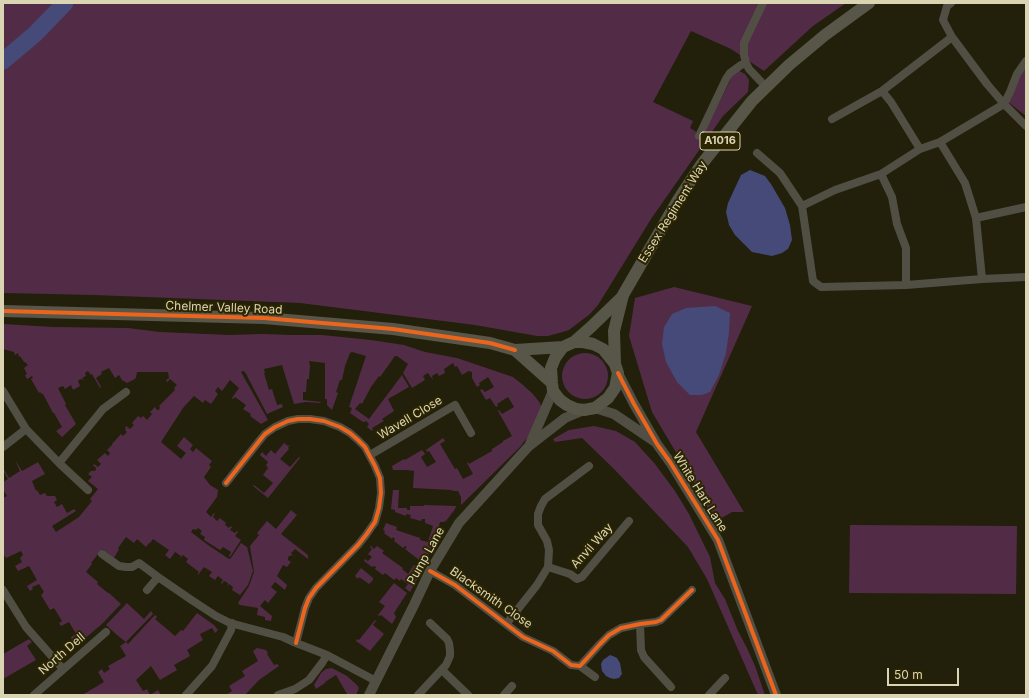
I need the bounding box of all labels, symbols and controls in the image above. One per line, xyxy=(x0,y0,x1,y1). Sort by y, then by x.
road number: A1016 xyxy=(700,132,740,150)
street label: Essex Regiment Way xyxy=(636,158,710,266)
street label: Chelmer Valley Road xyxy=(165,299,283,317)
street label: Wavell Close xyxy=(375,393,445,443)
street label: White Hart Lane xyxy=(670,449,730,535)
street label: Anvil Way xyxy=(568,521,616,571)
street label: Pump Lane xyxy=(404,525,448,587)
street label: Blacksmith Close xyxy=(447,564,535,632)
street label: North Dell xyxy=(36,630,88,678)
scale bar xyxy=(889,660,961,686)
text: 50 m xyxy=(894,667,923,682)

